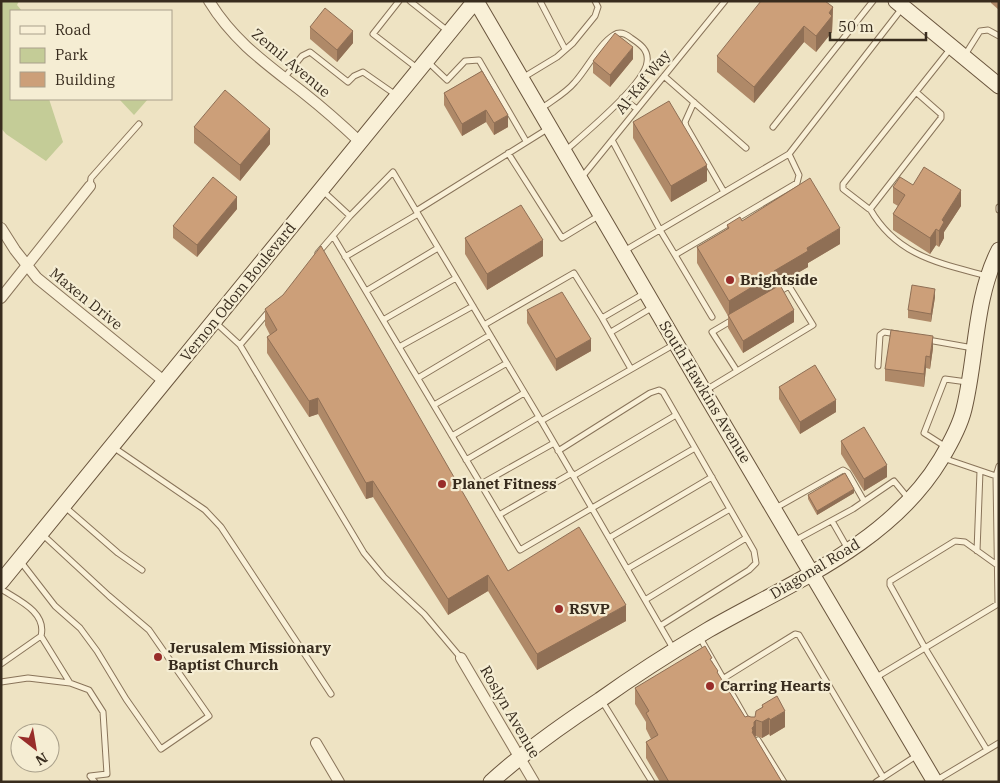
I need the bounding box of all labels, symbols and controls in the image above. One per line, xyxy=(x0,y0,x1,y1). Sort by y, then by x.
legend xyxy=(10,10,172,100)
scale bar xyxy=(830,10,926,42)
text: 50 m xyxy=(838,17,874,36)
text: Road xyxy=(55,20,91,39)
street label: Zemil Avenue xyxy=(248,24,335,101)
text: Park xyxy=(55,45,88,64)
street label: Al-Kaf Way xyxy=(611,46,674,118)
text: Building xyxy=(55,70,115,89)
street label: Vernon Odom Boulevard xyxy=(176,218,299,365)
street label: Maxen Drive xyxy=(46,263,127,334)
place label: Brightside xyxy=(740,270,818,289)
marker: Brightside xyxy=(724,274,736,286)
street label: South Hawkins Avenue xyxy=(655,317,756,466)
place label: Planet Fitness xyxy=(452,474,557,493)
marker: Planet Fitness xyxy=(436,478,448,490)
street label: Diagonal Road xyxy=(766,534,863,603)
place label: RSVP xyxy=(569,599,610,618)
marker: RSVP xyxy=(553,603,565,615)
place label: Jerusalem Missionary Baptist Church xyxy=(168,638,332,674)
marker: Jerusalem Missionary Baptist Church xyxy=(152,651,164,663)
street label: Roslyn Avenue xyxy=(476,662,545,762)
place label: Carring Hearts xyxy=(720,676,831,695)
marker: Carring Hearts xyxy=(704,680,716,692)
north arrow xyxy=(10,723,60,773)
text: N xyxy=(32,749,51,770)

